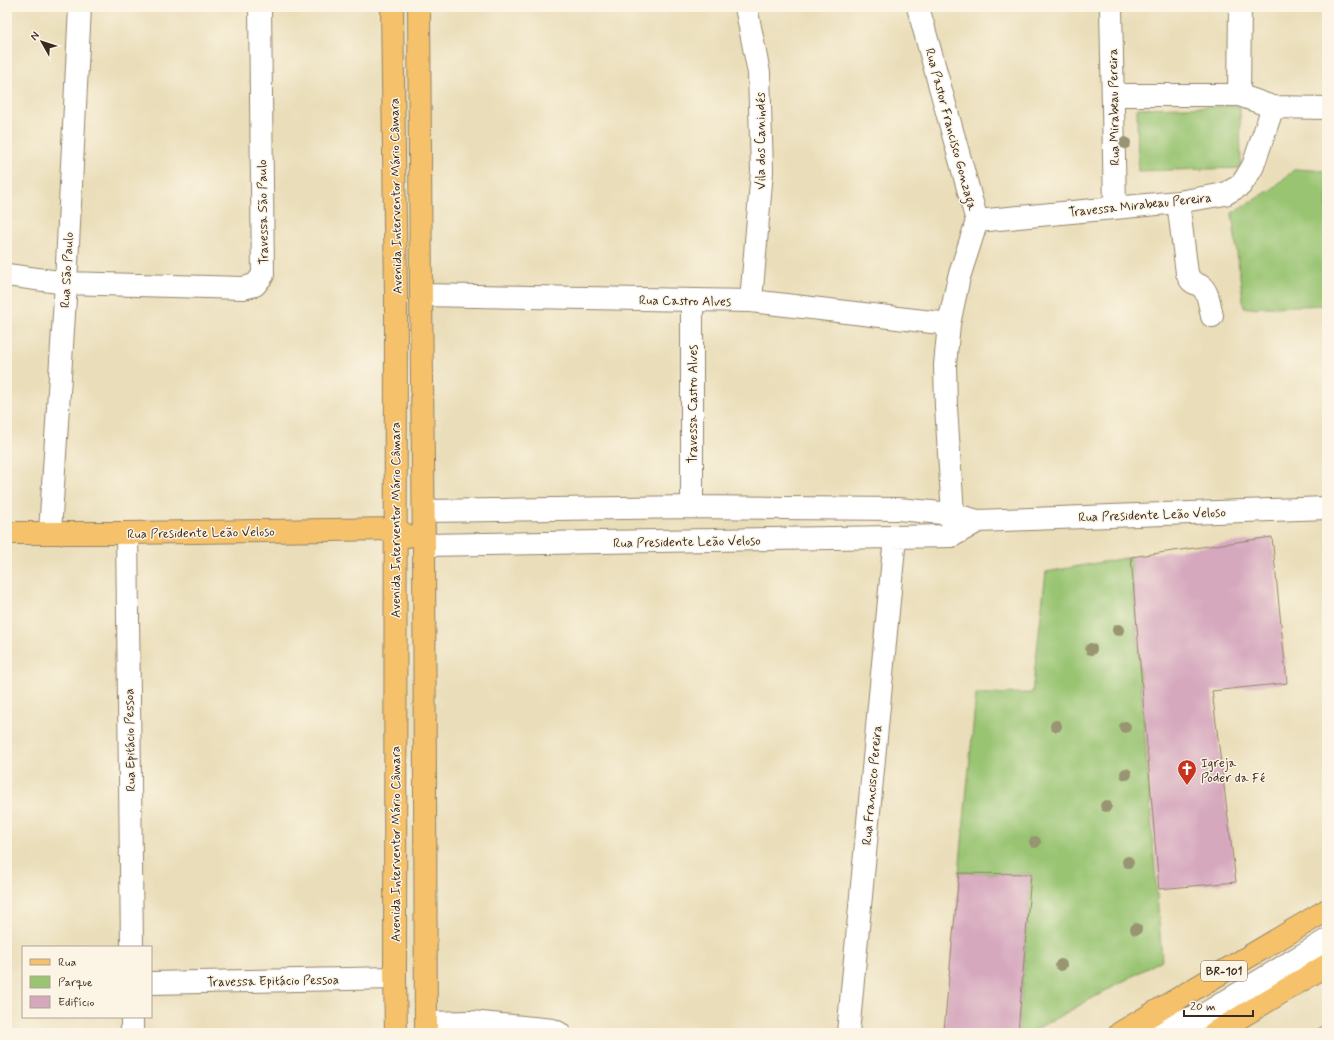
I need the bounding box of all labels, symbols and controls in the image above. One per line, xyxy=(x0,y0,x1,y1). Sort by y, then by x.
north arrow xyxy=(22,22,62,62)
text: N xyxy=(27,29,43,44)
street label: Rua Pastor Francisco Gonzaga xyxy=(919,46,980,213)
street label: Rua Mirabeau Pereira xyxy=(1105,48,1124,166)
street label: Vila dos Canindés xyxy=(753,92,770,190)
street label: Avenida Interventor Mário Câmara xyxy=(386,98,407,294)
street label: Travessa São Paulo xyxy=(254,159,273,265)
street label: Travessa Mirabeau Pereira xyxy=(1068,189,1213,221)
street label: Rua São Paulo xyxy=(57,231,78,309)
street label: Rua Castro Alves xyxy=(639,292,731,311)
street label: Travessa Castro Alves xyxy=(685,345,702,464)
street label: Avenida Interventor Mário Câmara xyxy=(388,422,405,618)
street label: Rua Presidente Leão Veloso xyxy=(1078,504,1227,527)
street label: Rua Presidente Leão Veloso xyxy=(127,524,275,543)
street label: Rua Presidente Leão Veloso xyxy=(613,533,761,552)
street label: Rua Epitácio Pessoa xyxy=(121,688,140,792)
street label: Rua Francisco Pereira xyxy=(859,724,886,846)
street label: Avenida Interventor Mário Câmara xyxy=(388,746,405,942)
place label: Igreja Poder da Fé xyxy=(1201,755,1265,787)
church icon: Igreja Poder da Fé xyxy=(1176,758,1198,786)
legend xyxy=(22,946,152,1018)
text: Rua xyxy=(58,955,76,971)
road number: BR-101 xyxy=(1201,961,1247,981)
street label: Travessa Epitácio Pessoa xyxy=(207,972,339,991)
text: Parque xyxy=(58,975,93,991)
scale bar xyxy=(1184,992,1253,1018)
text: Edifício xyxy=(58,995,94,1011)
text: 20 m xyxy=(1190,999,1216,1015)

